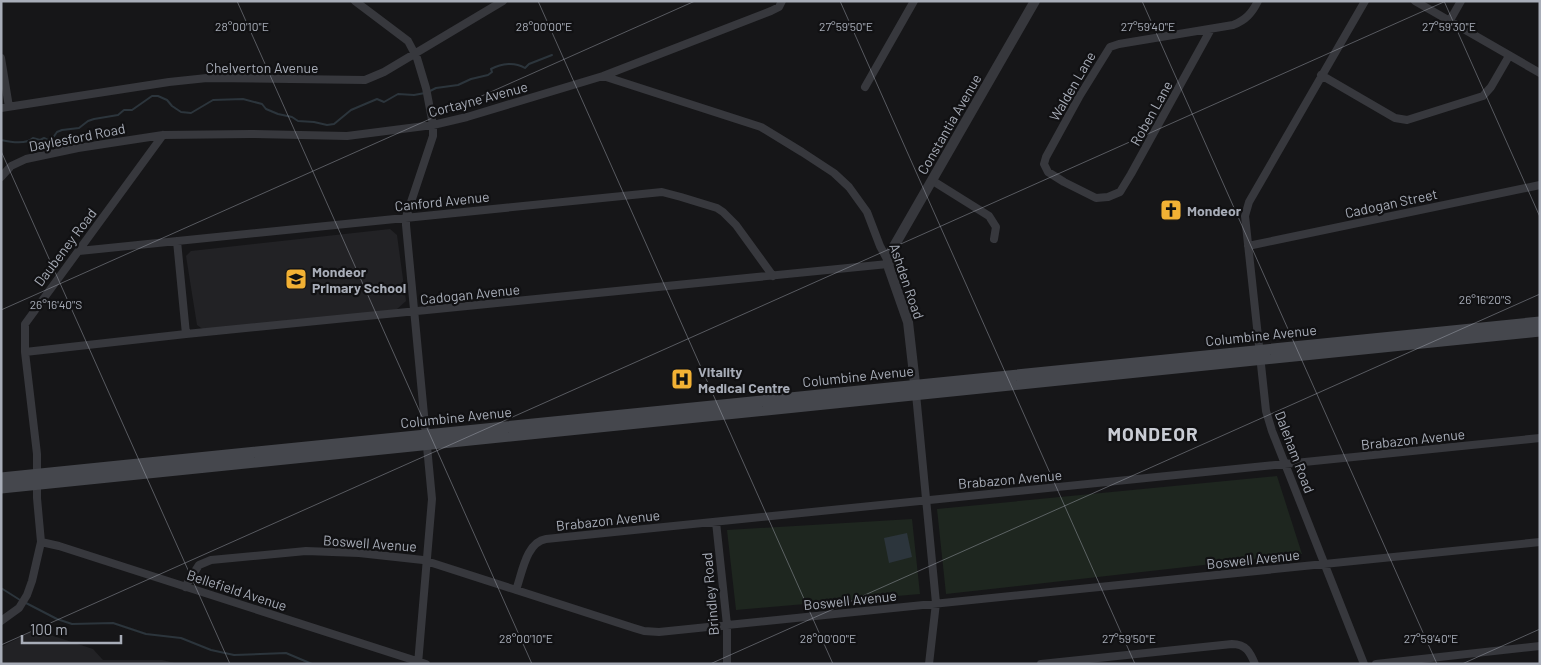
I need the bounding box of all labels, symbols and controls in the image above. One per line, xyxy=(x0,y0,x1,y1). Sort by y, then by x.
text: 28°00'10"E xyxy=(215,19,269,33)
text: 28°00'00"E xyxy=(516,19,572,33)
text: 27°59'50"E xyxy=(819,19,873,33)
text: 27°59'40"E xyxy=(1121,19,1175,33)
text: 27°59'30"E xyxy=(1422,19,1476,33)
street label: Walden Lane xyxy=(1045,48,1099,124)
street label: Chelverton Avenue xyxy=(205,59,319,76)
street label: Constantia Avenue xyxy=(913,71,985,177)
street label: Cortayne Avenue xyxy=(426,78,530,120)
street label: Roben Lane xyxy=(1126,78,1176,148)
street label: Daylesford Road xyxy=(27,119,127,155)
street label: Cadogan Street xyxy=(1343,185,1439,221)
street label: Canford Avenue xyxy=(394,188,490,214)
church icon: Mondeor xyxy=(1159,198,1183,222)
place label: Mondeor xyxy=(1187,202,1242,219)
street label: Daubeney Road xyxy=(30,205,100,289)
street label: Ashden Road xyxy=(886,241,928,321)
place label: Mondeor Primary School xyxy=(312,263,406,296)
school or university icon: Mondeor Primary School xyxy=(284,267,308,291)
street label: Cadogan Avenue xyxy=(419,280,521,308)
text: 26°16'20"S xyxy=(1459,292,1511,306)
text: 26°16'40"S xyxy=(30,297,82,311)
street label: Columbine Avenue xyxy=(1205,321,1317,349)
street label: Columbine Avenue xyxy=(802,362,914,390)
place label: Vitality Medical Centre xyxy=(698,363,791,396)
hospital icon: Vitality Medical Centre xyxy=(670,367,694,391)
street label: Columbine Avenue xyxy=(400,403,512,431)
street label: Daleham Road xyxy=(1272,409,1318,495)
district label: MONDEOR xyxy=(1107,422,1199,445)
street label: Brabazon Avenue xyxy=(1360,425,1466,453)
street label: Brabazon Avenue xyxy=(957,466,1063,492)
street label: Brabazon Avenue xyxy=(555,506,661,534)
street label: Boswell Avenue xyxy=(323,531,417,555)
street label: Boswell Avenue xyxy=(1205,546,1301,572)
street label: Brindley Road xyxy=(698,552,722,636)
street label: Bellefield Avenue xyxy=(185,566,289,614)
street label: Boswell Avenue xyxy=(802,587,898,613)
scale bar xyxy=(22,612,121,644)
text: 100 m xyxy=(30,620,68,638)
text: 28°00'10"E xyxy=(499,631,553,645)
text: 28°00'00"E xyxy=(800,631,856,645)
text: 27°59'50"E xyxy=(1102,631,1156,645)
text: 27°59'40"E xyxy=(1404,631,1458,645)

